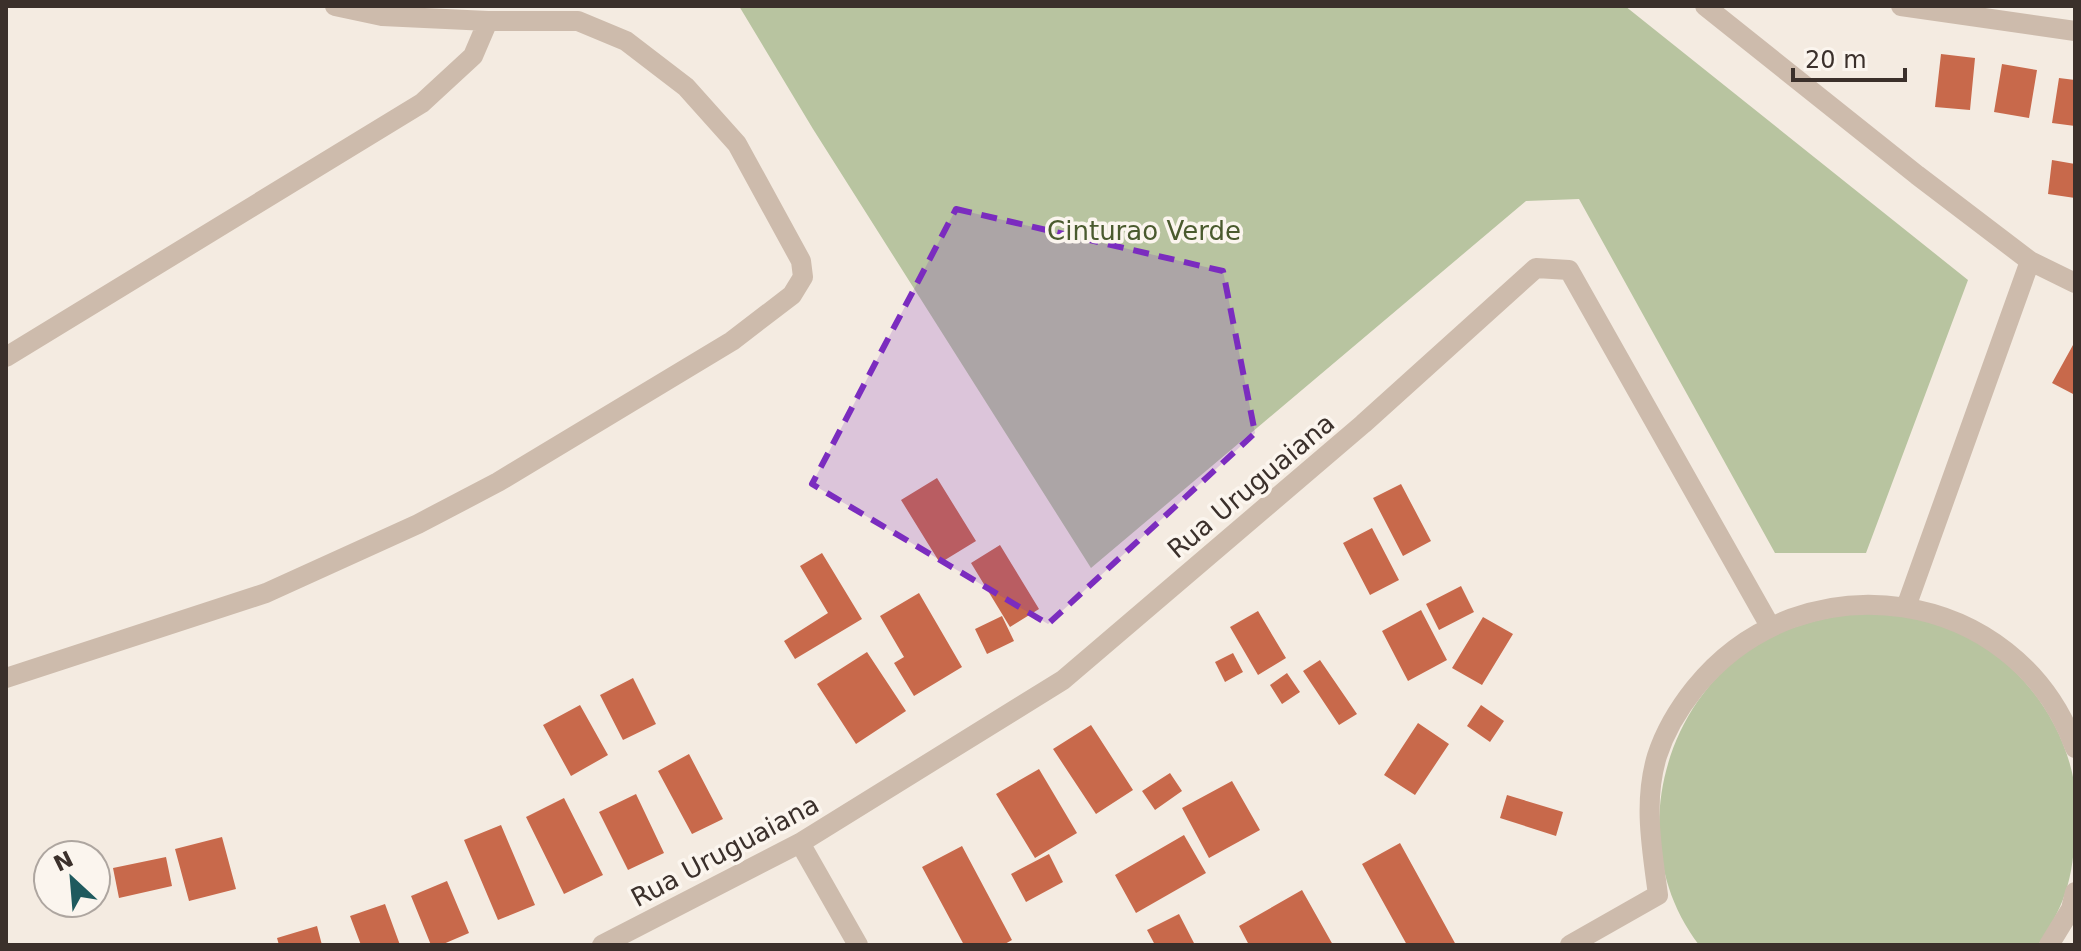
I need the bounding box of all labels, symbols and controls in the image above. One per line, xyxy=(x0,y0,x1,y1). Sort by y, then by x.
scale bar xyxy=(1793,32,1905,82)
text: 20 m xyxy=(1805,46,1867,74)
park label: Cinturao Verde xyxy=(1047,216,1241,246)
street label: Rua Uruguaiana xyxy=(1162,408,1340,564)
street label: Rua Uruguaiana xyxy=(626,789,824,913)
north arrow xyxy=(32,839,112,919)
text: N xyxy=(50,846,77,877)

